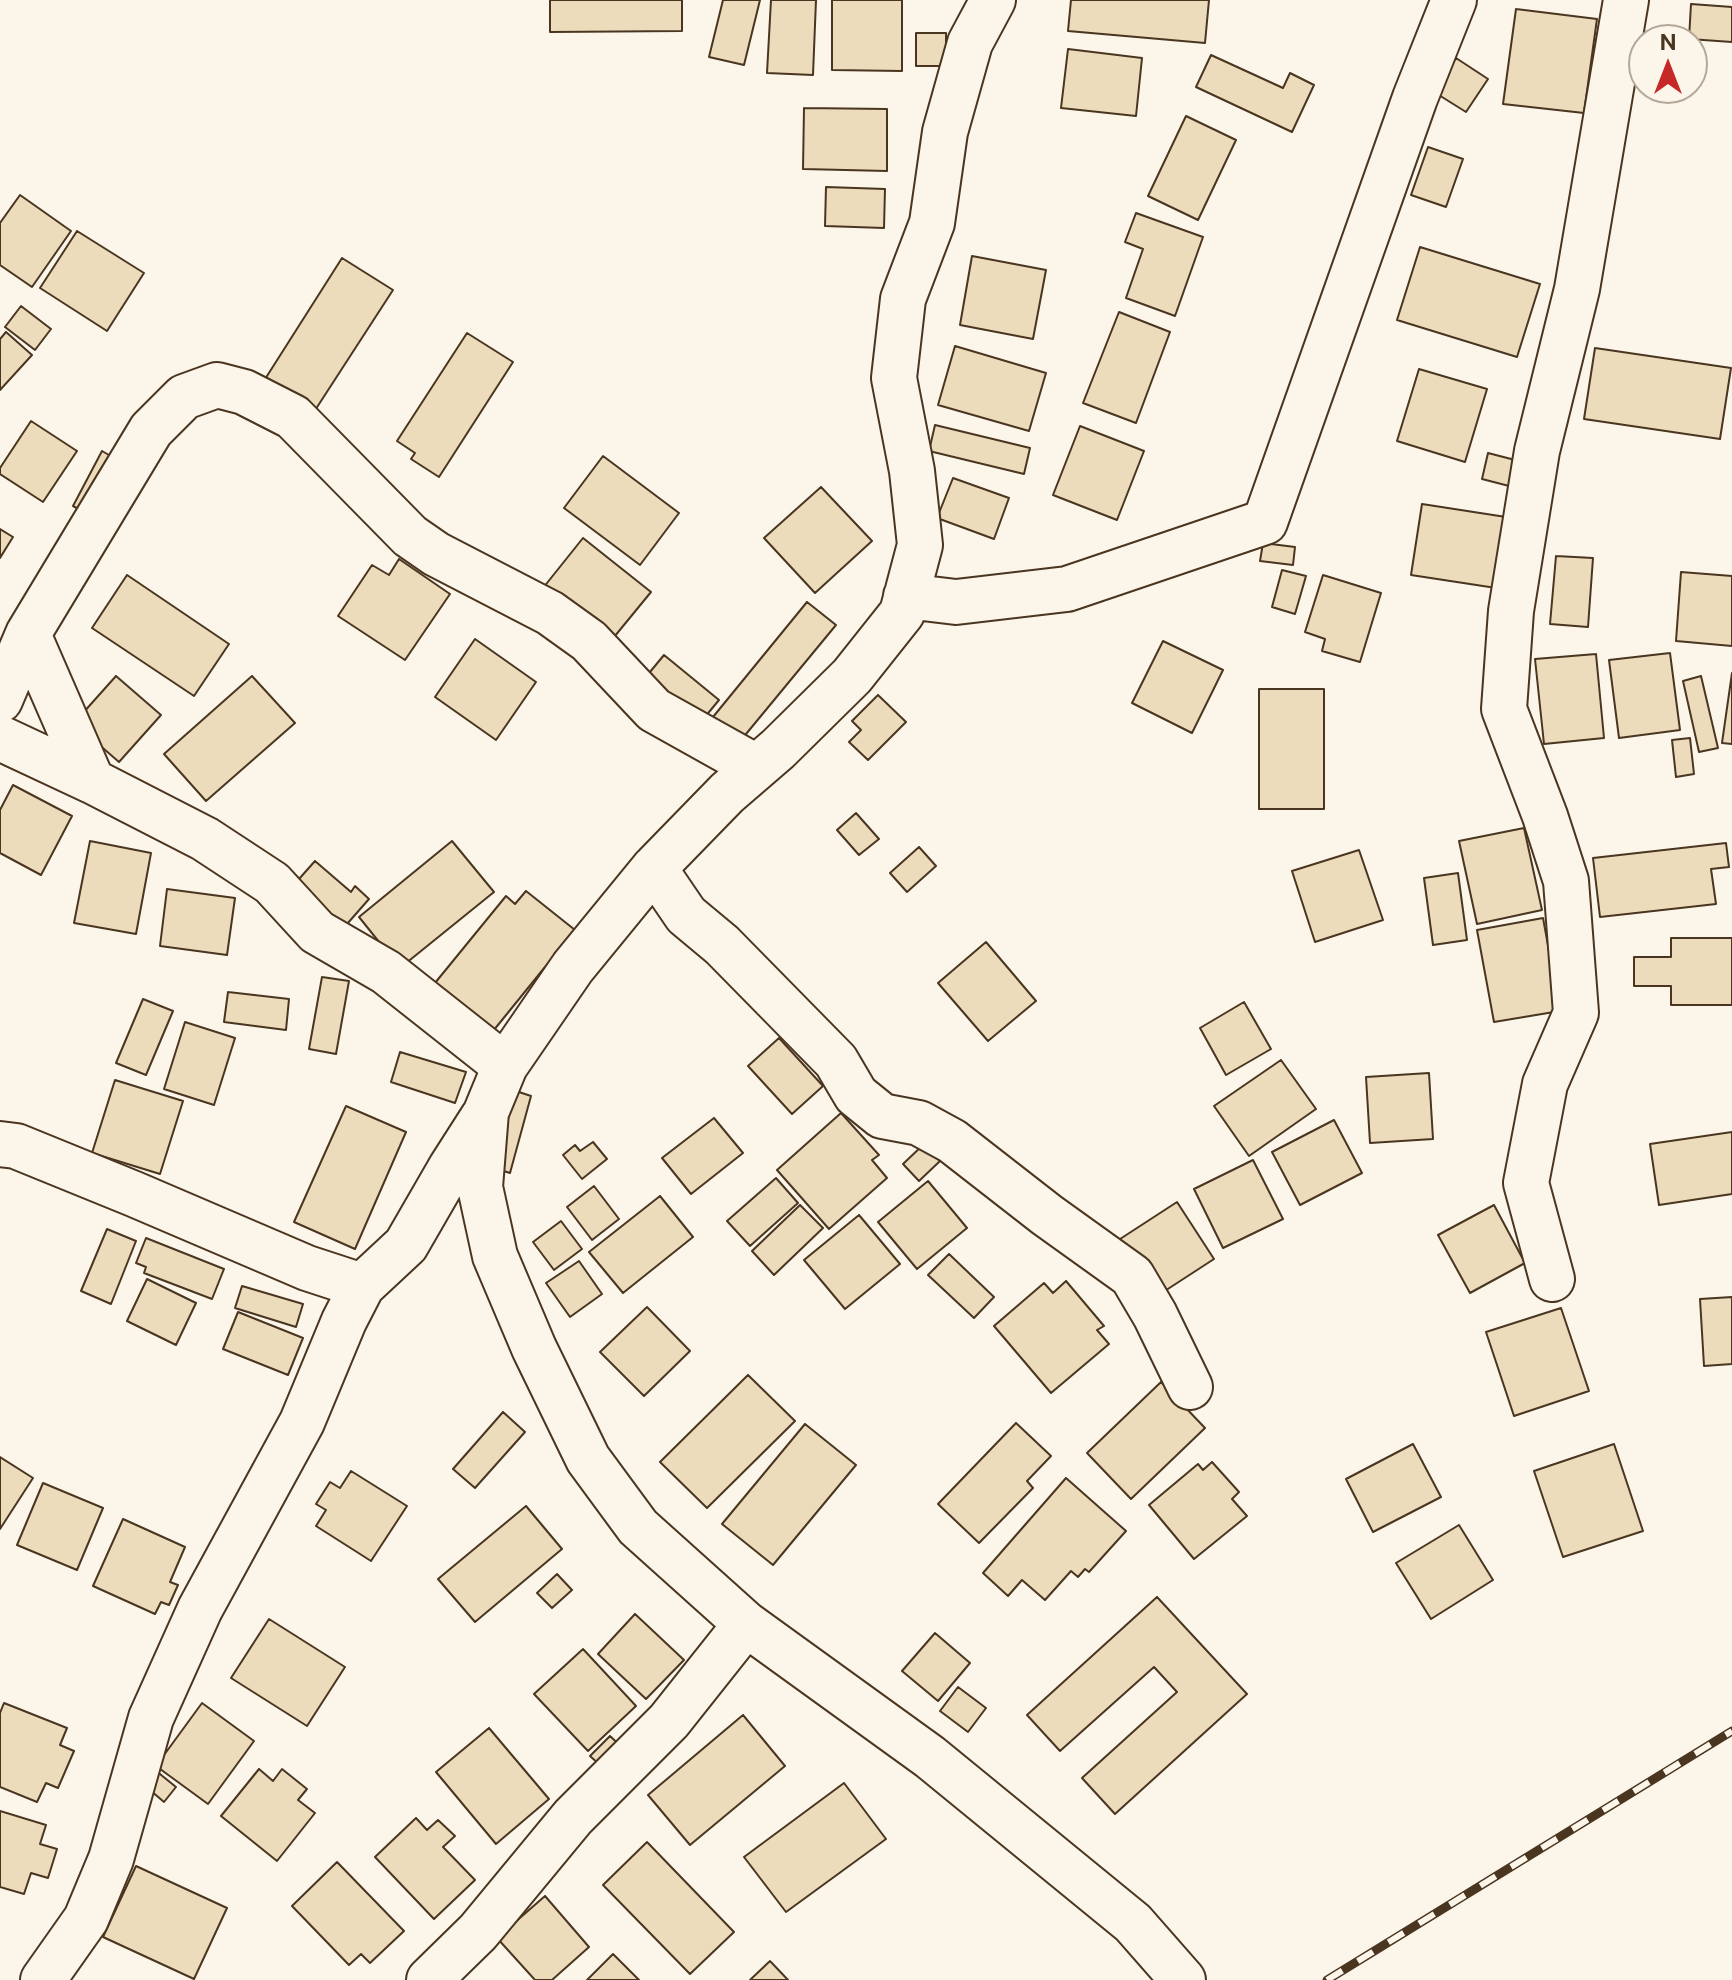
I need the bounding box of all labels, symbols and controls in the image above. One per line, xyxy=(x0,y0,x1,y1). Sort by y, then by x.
north arrow xyxy=(1628,24,1708,104)
text: N xyxy=(1659,29,1677,55)

